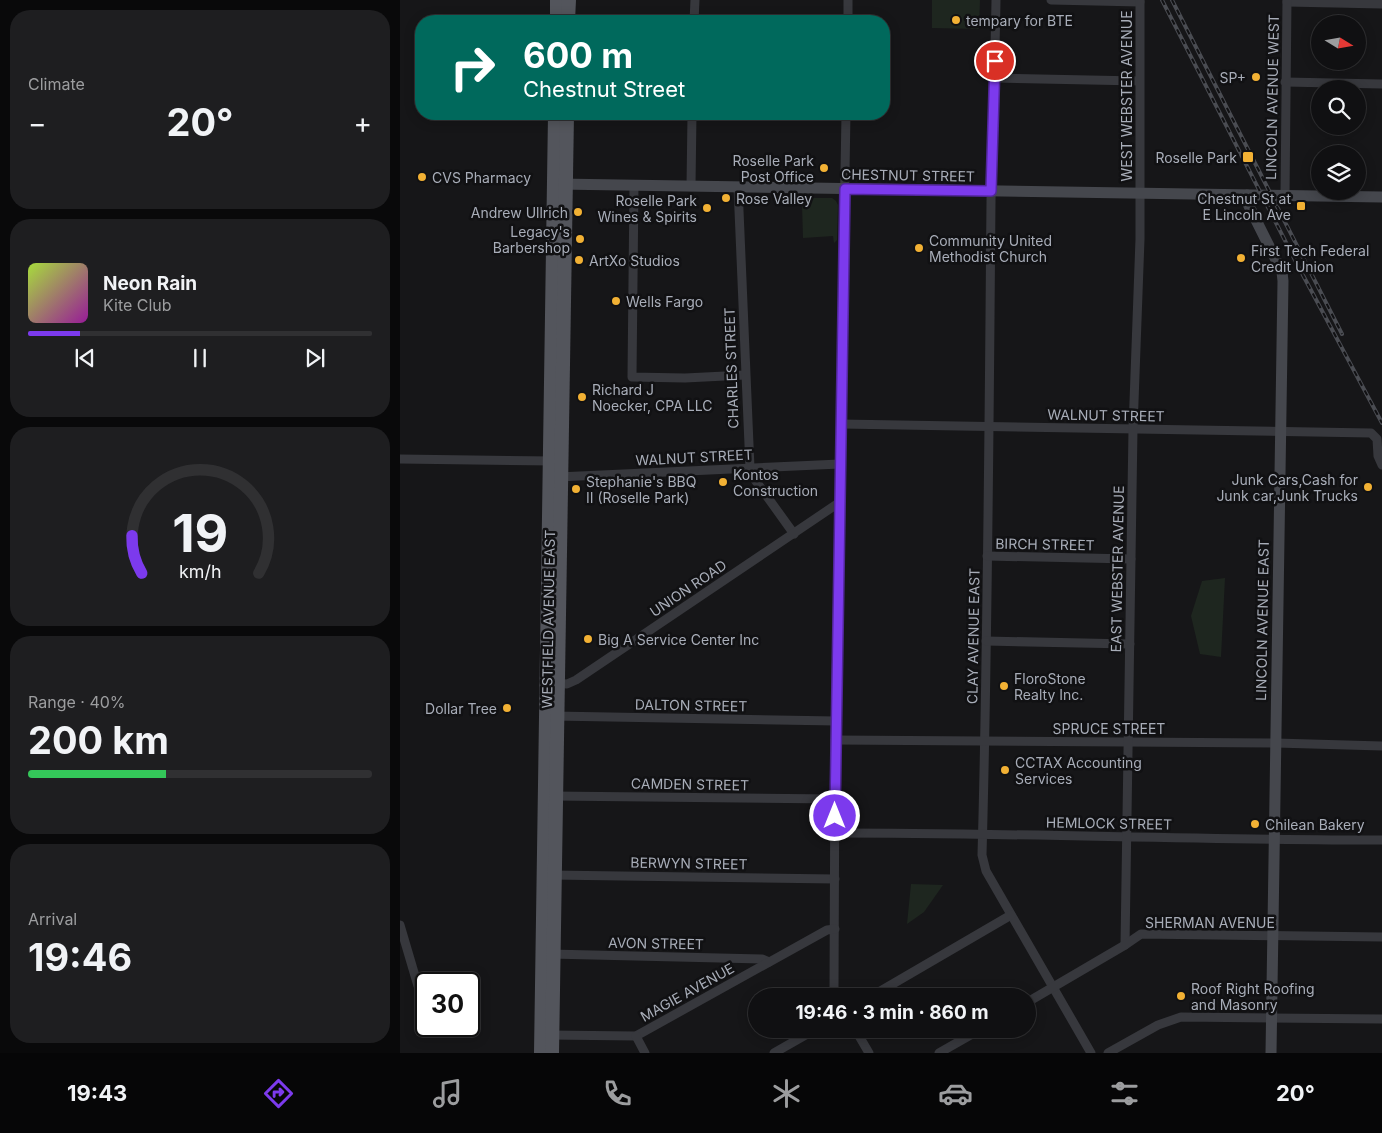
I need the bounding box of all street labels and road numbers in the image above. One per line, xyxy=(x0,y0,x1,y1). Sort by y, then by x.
street label: WEST WEBSTER AVENUE xyxy=(1118,10,1135,182)
street label: LINCOLN AVENUE WEST xyxy=(1262,14,1282,180)
street label: CHESTNUT STREET xyxy=(841,165,975,185)
street label: CHARLES STREET xyxy=(720,307,742,429)
street label: WALNUT STREET xyxy=(1047,405,1165,425)
street label: WALNUT STREET xyxy=(635,445,753,469)
street label: EAST WEBSTER AVENUE xyxy=(1107,485,1127,653)
street label: WESTFIELD AVENUE EAST xyxy=(538,529,558,709)
street label: BIRCH STREET xyxy=(995,535,1095,553)
street label: LINCOLN AVENUE EAST xyxy=(1252,539,1272,701)
street label: UNION ROAD xyxy=(646,556,730,620)
street label: CLAY AVENUE EAST xyxy=(963,568,983,704)
street label: DALTON STREET xyxy=(635,696,747,714)
street label: SPRUCE STREET xyxy=(1053,720,1165,737)
street label: CAMDEN STREET xyxy=(631,774,749,794)
street label: HEMLOCK STREET xyxy=(1046,813,1172,833)
street label: BERWYN STREET xyxy=(630,853,748,873)
street label: SHERMAN AVENUE xyxy=(1145,914,1275,931)
street label: AVON STREET xyxy=(608,934,704,952)
street label: MAGIE AVENUE xyxy=(637,959,737,1025)

